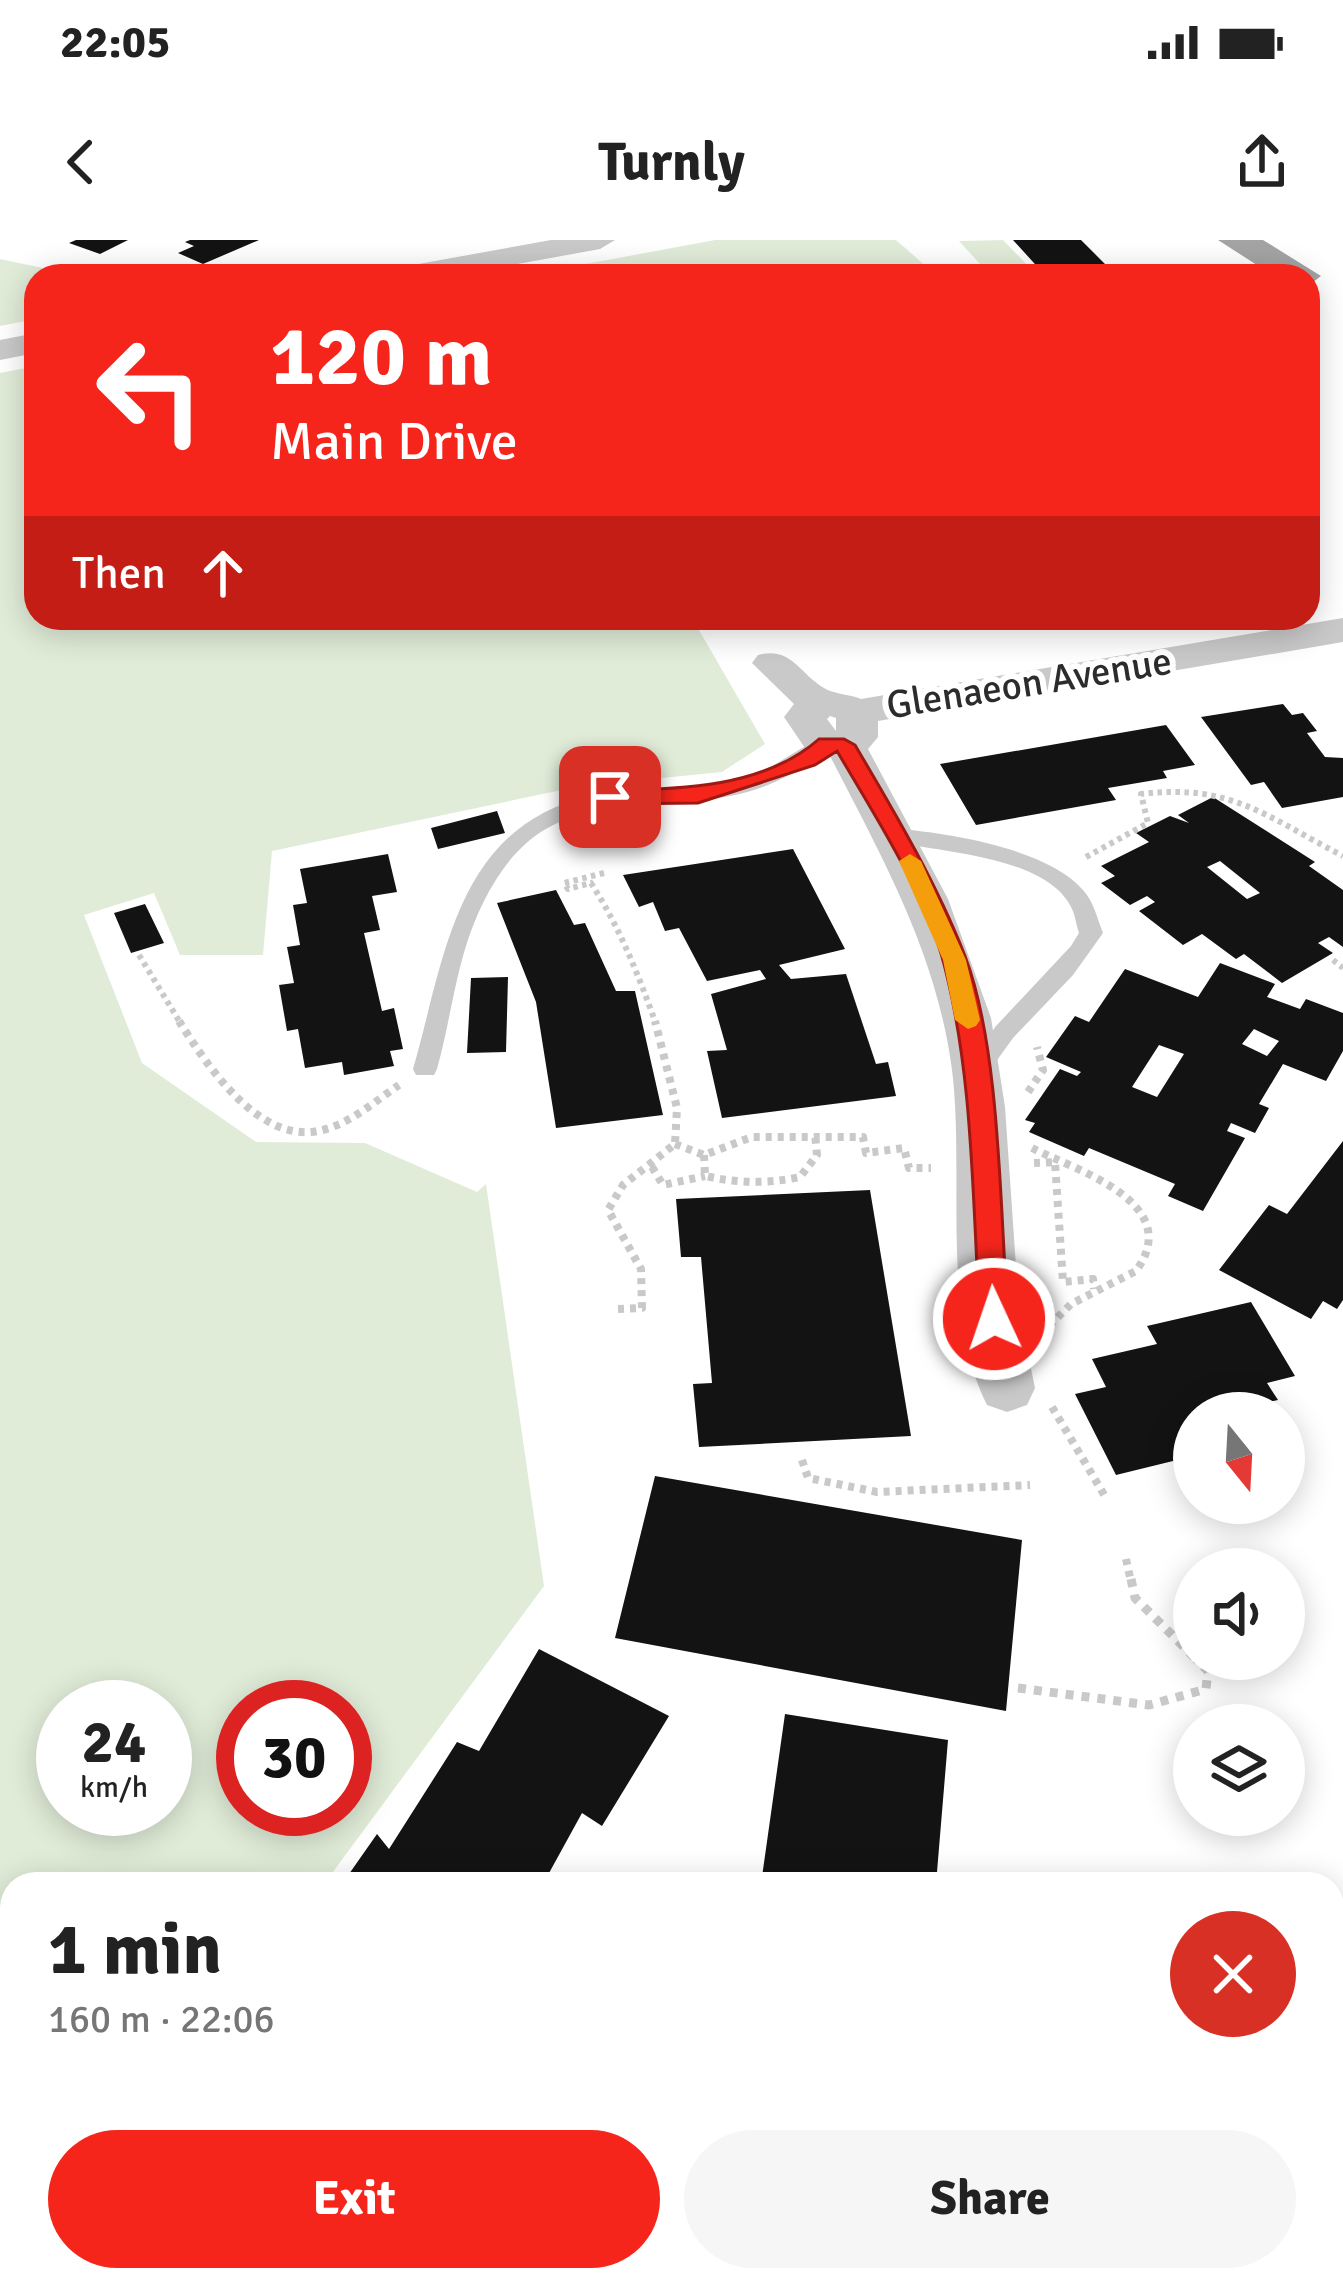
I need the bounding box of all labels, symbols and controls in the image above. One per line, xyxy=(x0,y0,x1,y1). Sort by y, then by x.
text: 22:05 xyxy=(60,15,170,70)
icon: back xyxy=(48,129,114,195)
text: Turnly xyxy=(598,129,745,196)
icon: share xyxy=(1229,129,1295,195)
text: 120 m xyxy=(270,305,492,409)
icon: left xyxy=(72,312,228,468)
text: Main Drive xyxy=(270,408,518,475)
icon: ahead xyxy=(190,540,256,606)
text: Then xyxy=(72,546,166,601)
street label: Glenaeon Avenue xyxy=(883,637,1175,729)
pin xyxy=(559,746,661,848)
icon: arrive xyxy=(577,764,643,830)
position arrow xyxy=(931,1256,1057,1382)
north arrow xyxy=(1173,1392,1305,1524)
map controls xyxy=(1173,1392,1305,1836)
button: sound xyxy=(1173,1548,1305,1680)
speed limit sign: 30 xyxy=(216,1680,372,1836)
button: layers xyxy=(1173,1704,1305,1836)
text: 24 xyxy=(82,1706,146,1780)
text: km/h xyxy=(80,1769,148,1806)
text: 1 min xyxy=(48,1905,222,1994)
button: close xyxy=(1170,1911,1296,2037)
text: 160 m · 22:06 xyxy=(48,1995,275,2043)
button: Exit xyxy=(48,2130,660,2268)
button: Share xyxy=(684,2130,1296,2268)

